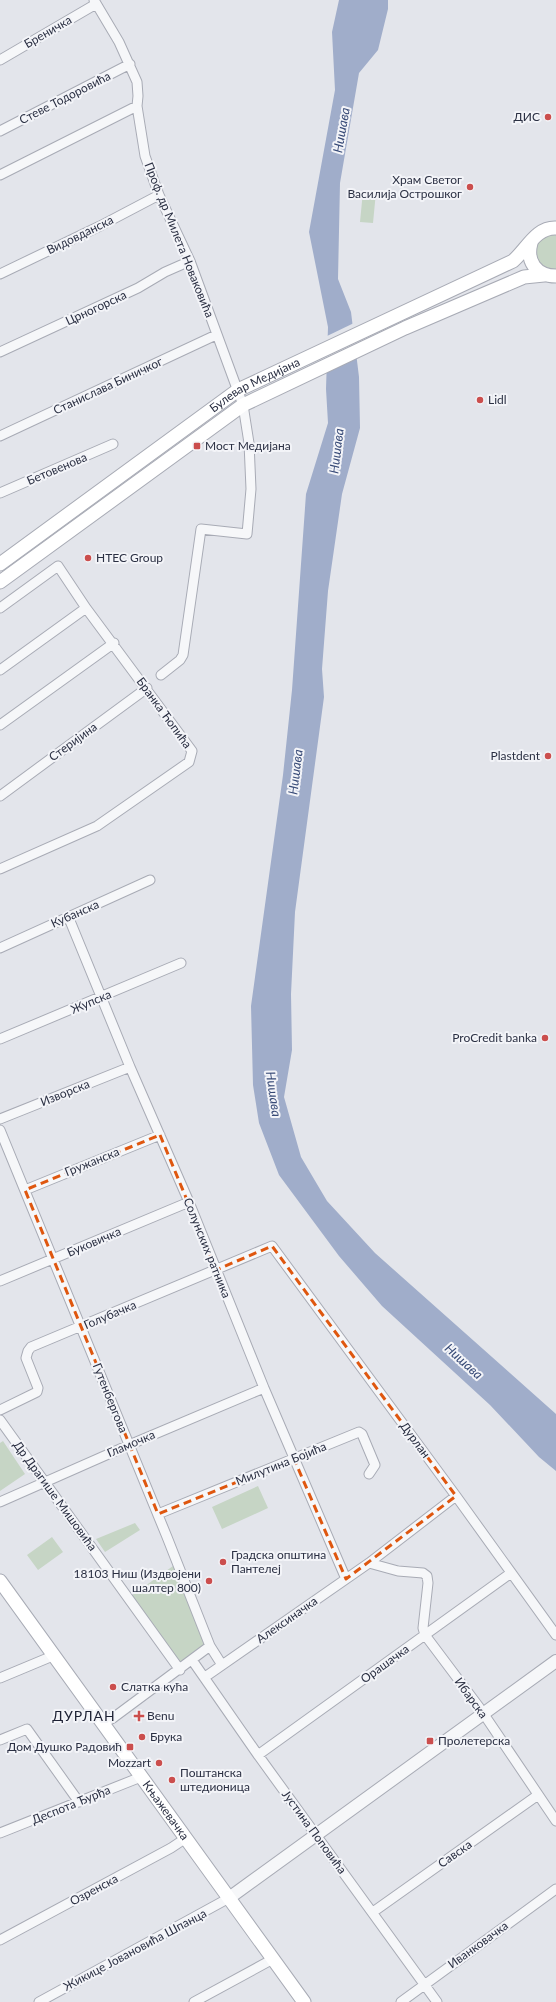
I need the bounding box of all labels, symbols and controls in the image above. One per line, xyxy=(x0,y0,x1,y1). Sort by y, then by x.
street label: Бреничка xyxy=(21,12,74,51)
street label: Стеве Тодоровића xyxy=(17,68,113,127)
water label: Нишава xyxy=(329,106,353,154)
place label: ДИС xyxy=(513,109,540,124)
marker: ДИС xyxy=(543,112,553,122)
street label: Проф. др Милета Новаковића xyxy=(141,160,218,320)
place label: Храм Светог Василија Острошког xyxy=(347,172,462,201)
marker: Храм Светог Василија Острошког xyxy=(465,182,475,192)
street label: Видовданска xyxy=(44,212,116,257)
street label: Црногорска xyxy=(63,287,129,328)
street label: Станислава Биничког xyxy=(51,354,165,417)
street label: Булевар Медијана xyxy=(206,354,302,415)
place label: Lidl xyxy=(488,392,507,407)
marker: Lidl xyxy=(475,395,485,405)
water label: Нишава xyxy=(325,427,347,475)
place label: Мост Медијана xyxy=(205,438,291,453)
marker: Мост Медијана xyxy=(192,441,202,451)
street label: Бетовенова xyxy=(24,449,89,488)
place label: HTEC Group xyxy=(96,550,163,565)
marker: HTEC Group xyxy=(83,553,93,563)
street label: Бранка Ћопића xyxy=(134,674,195,751)
street label: Стеријина xyxy=(46,719,100,764)
water label: Нишава xyxy=(284,748,306,796)
place label: Plastdent xyxy=(491,748,541,763)
marker: Plastdent xyxy=(543,751,553,761)
street label: Кубанска xyxy=(48,896,101,931)
street label: Жупска xyxy=(68,986,113,1017)
place label: ProCredit banka xyxy=(452,1030,537,1045)
marker: ProCredit banka xyxy=(540,1033,550,1043)
water label: Нишава xyxy=(263,1070,285,1118)
street label: Изворска xyxy=(38,1076,92,1109)
street label: Гружанска xyxy=(62,1144,121,1179)
street label: Солунских ратника xyxy=(181,1195,234,1300)
street label: Буковичка xyxy=(64,1223,123,1260)
street label: Голубачка xyxy=(81,1297,138,1332)
water label: Нишава xyxy=(442,1340,487,1382)
street label: Гутенбергова xyxy=(90,1361,131,1435)
street label: Дурлан xyxy=(397,1419,434,1461)
street label: Гламочка xyxy=(105,1427,157,1460)
street label: Др Драгише Мишовића xyxy=(10,1438,100,1554)
street label: Милутина Бојића xyxy=(233,1438,328,1489)
place label: Градска општина Пантелеј xyxy=(231,1547,326,1576)
marker: Градска општина Пантелеј xyxy=(218,1557,228,1567)
place label: 18103 Ниш (Издвојени шалтер 800) xyxy=(74,1566,201,1595)
marker: 18103 Ниш (Издвојени шалтер 800) xyxy=(204,1576,214,1586)
street label: Алексиначка xyxy=(253,1593,320,1646)
street label: Орашачка xyxy=(357,1641,412,1686)
street label: Ибарска xyxy=(452,1674,491,1721)
place label: Слатка кућа xyxy=(121,1679,188,1694)
marker: Слатка кућа xyxy=(108,1682,118,1692)
district label: ДУРЛАН xyxy=(52,1707,116,1724)
place label: Benu xyxy=(147,1708,174,1723)
marker: Benu xyxy=(134,1711,144,1721)
place label: Брука xyxy=(150,1729,182,1744)
marker: Брука xyxy=(137,1732,147,1742)
place label: Пролетерска xyxy=(438,1733,510,1748)
marker: Пролетерска xyxy=(425,1736,435,1746)
place label: Дом Душко Радовић xyxy=(7,1739,122,1754)
marker: Дом Душко Радовић xyxy=(125,1742,135,1752)
place label: Mozzart xyxy=(108,1755,152,1770)
marker: Mozzart xyxy=(154,1758,164,1768)
place label: Поштанска штедионица xyxy=(180,1765,250,1794)
marker: Поштанска штедионица xyxy=(167,1775,177,1785)
street label: Књажевачка xyxy=(140,1778,193,1843)
street label: Деспота Ђурђа xyxy=(29,1782,112,1827)
street label: Јустина Поповића xyxy=(279,1787,350,1877)
street label: Савска xyxy=(435,1837,475,1871)
street label: Озренска xyxy=(67,1871,121,1909)
street label: Жикице Јовановића Шпанца xyxy=(61,1905,209,1994)
street label: Иванковачка xyxy=(445,1918,511,1971)

